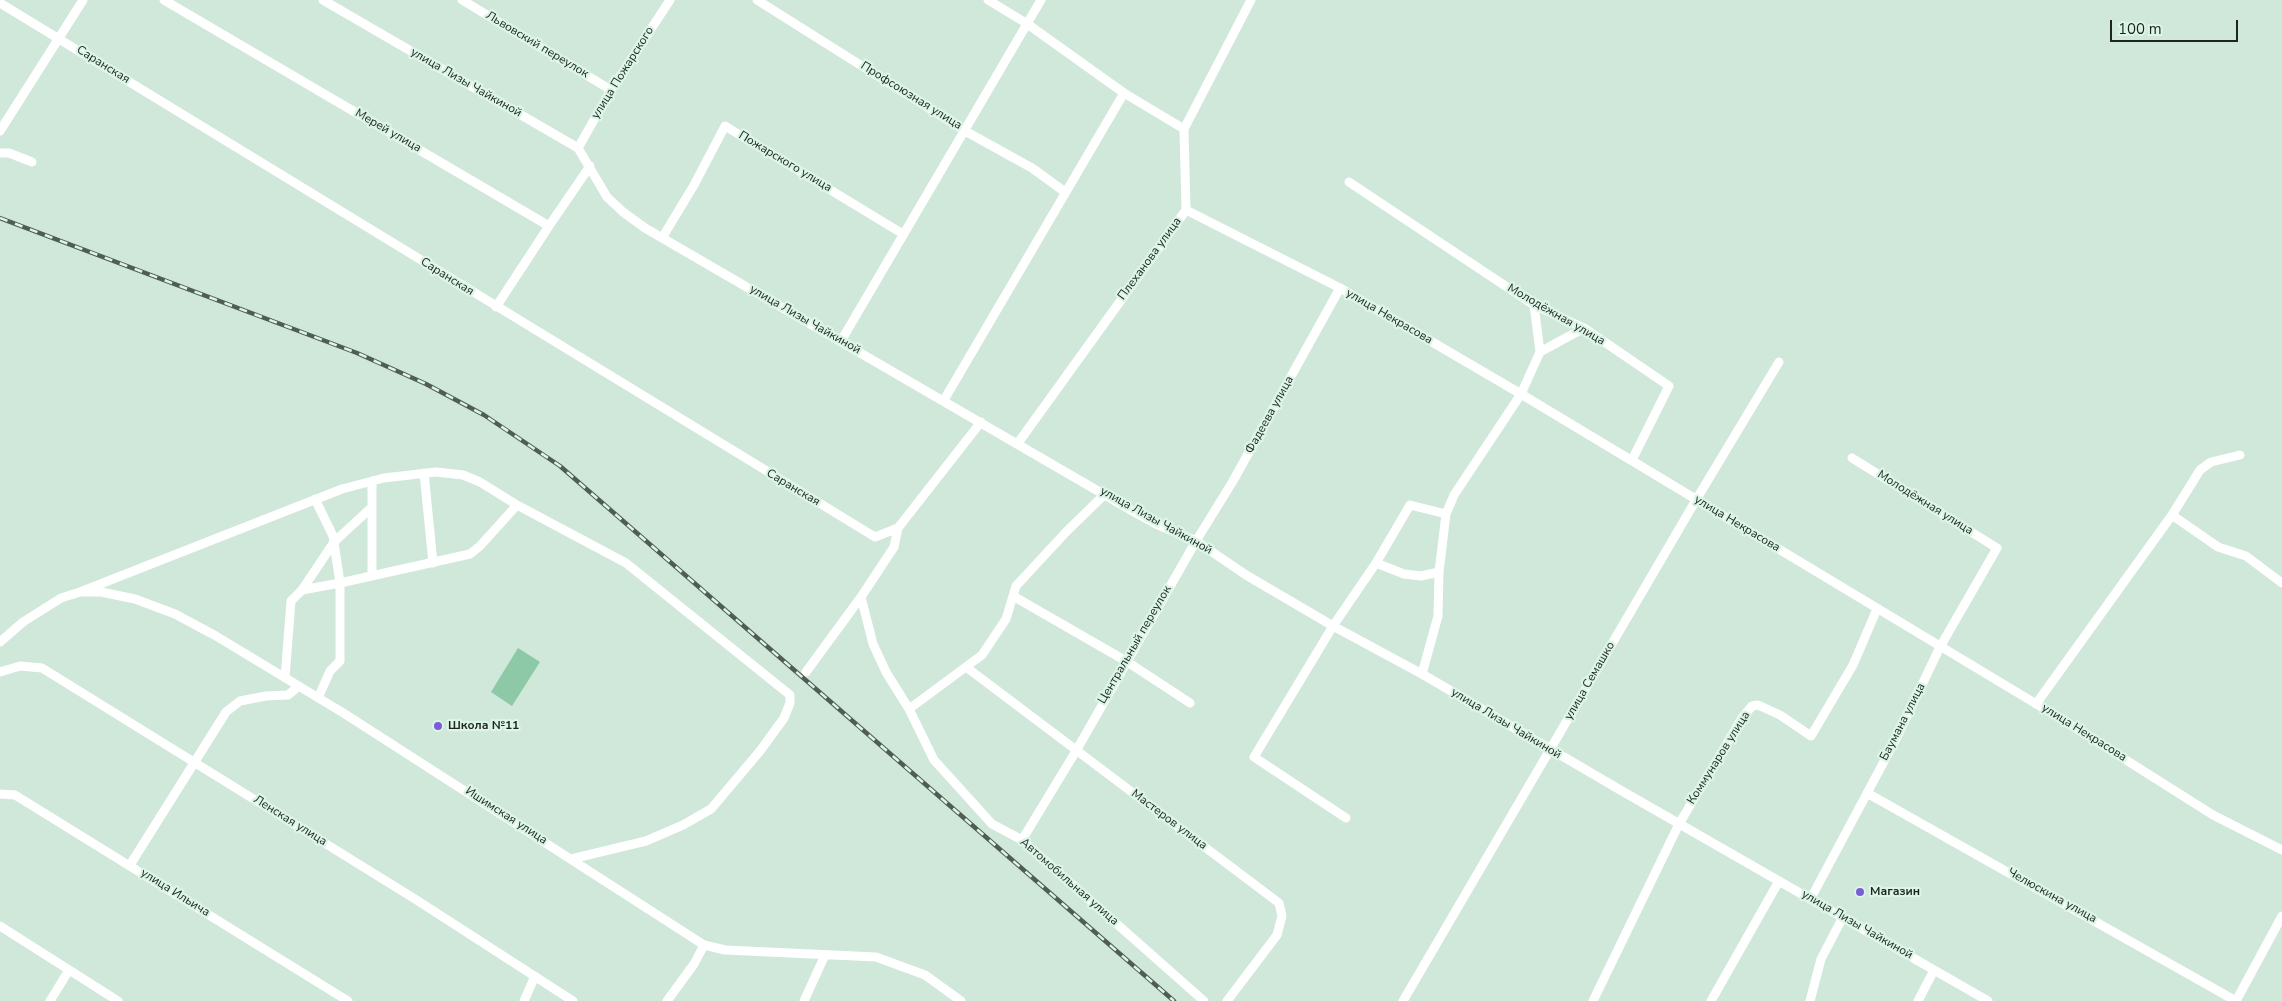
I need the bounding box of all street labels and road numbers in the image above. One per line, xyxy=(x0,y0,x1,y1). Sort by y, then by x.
street label: Львовский переулок xyxy=(483,9,591,81)
street label: улица Пожарского xyxy=(589,24,657,122)
street label: Саранская xyxy=(74,43,132,87)
street label: улица Лизы Чайкиной xyxy=(408,45,524,121)
street label: Профсоюзная улица xyxy=(858,59,964,133)
street label: Мерей улица xyxy=(352,106,424,156)
street label: Пожарского улица xyxy=(736,128,834,196)
street label: Плеханова улица xyxy=(1115,215,1185,303)
street label: Саранская xyxy=(418,255,476,299)
street label: Молодёжная улица xyxy=(1505,281,1607,349)
street label: улица Лизы Чайкиной xyxy=(747,282,863,358)
street label: улица Некрасова xyxy=(1343,286,1435,348)
street label: Фадеева улица xyxy=(1243,374,1297,456)
street label: Саранская xyxy=(764,466,822,510)
street label: Молодёжная улица xyxy=(1874,468,1976,538)
street label: улица Лизы Чайкиной xyxy=(1097,484,1215,558)
street label: улица Некрасова xyxy=(1691,493,1783,555)
street label: Центральный переулок xyxy=(1095,583,1175,707)
street label: улица Семашко xyxy=(1562,639,1618,723)
street label: Баумана улица xyxy=(1877,681,1929,763)
street label: улица Лизы Чайкиной xyxy=(1448,685,1564,763)
street label: улица Некрасова xyxy=(2039,701,2129,765)
street label: Коммунаров улица xyxy=(1685,709,1753,807)
street label: Ишимская улица xyxy=(462,784,550,848)
street label: Мастеров улица xyxy=(1128,787,1210,853)
street label: Ленская улица xyxy=(251,793,329,849)
street label: Автомобильная улица xyxy=(1017,835,1121,929)
street label: улица Ильича xyxy=(138,866,212,920)
street label: Челюскина улица xyxy=(2005,866,2099,926)
street label: улица Лизы Чайкиной xyxy=(1799,887,1915,963)

